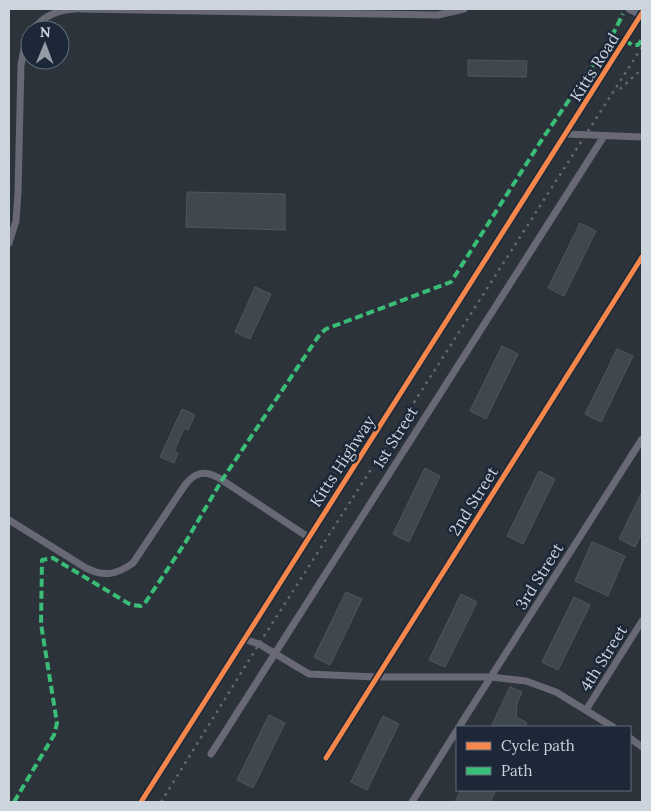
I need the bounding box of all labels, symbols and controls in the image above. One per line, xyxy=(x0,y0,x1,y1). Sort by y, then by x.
north arrow xyxy=(20,20,70,70)
text: N xyxy=(40,23,51,41)
street label: Kitts Road xyxy=(565,29,623,105)
street label: 1st Street xyxy=(368,402,422,472)
street label: Kitts Highway xyxy=(305,411,379,510)
street label: 2nd Street xyxy=(444,462,502,539)
street label: 3rd Street xyxy=(511,538,568,613)
street label: 4th Street xyxy=(575,621,632,695)
legend xyxy=(456,726,631,791)
text: Cycle path xyxy=(501,736,575,755)
text: Path xyxy=(501,761,532,780)

